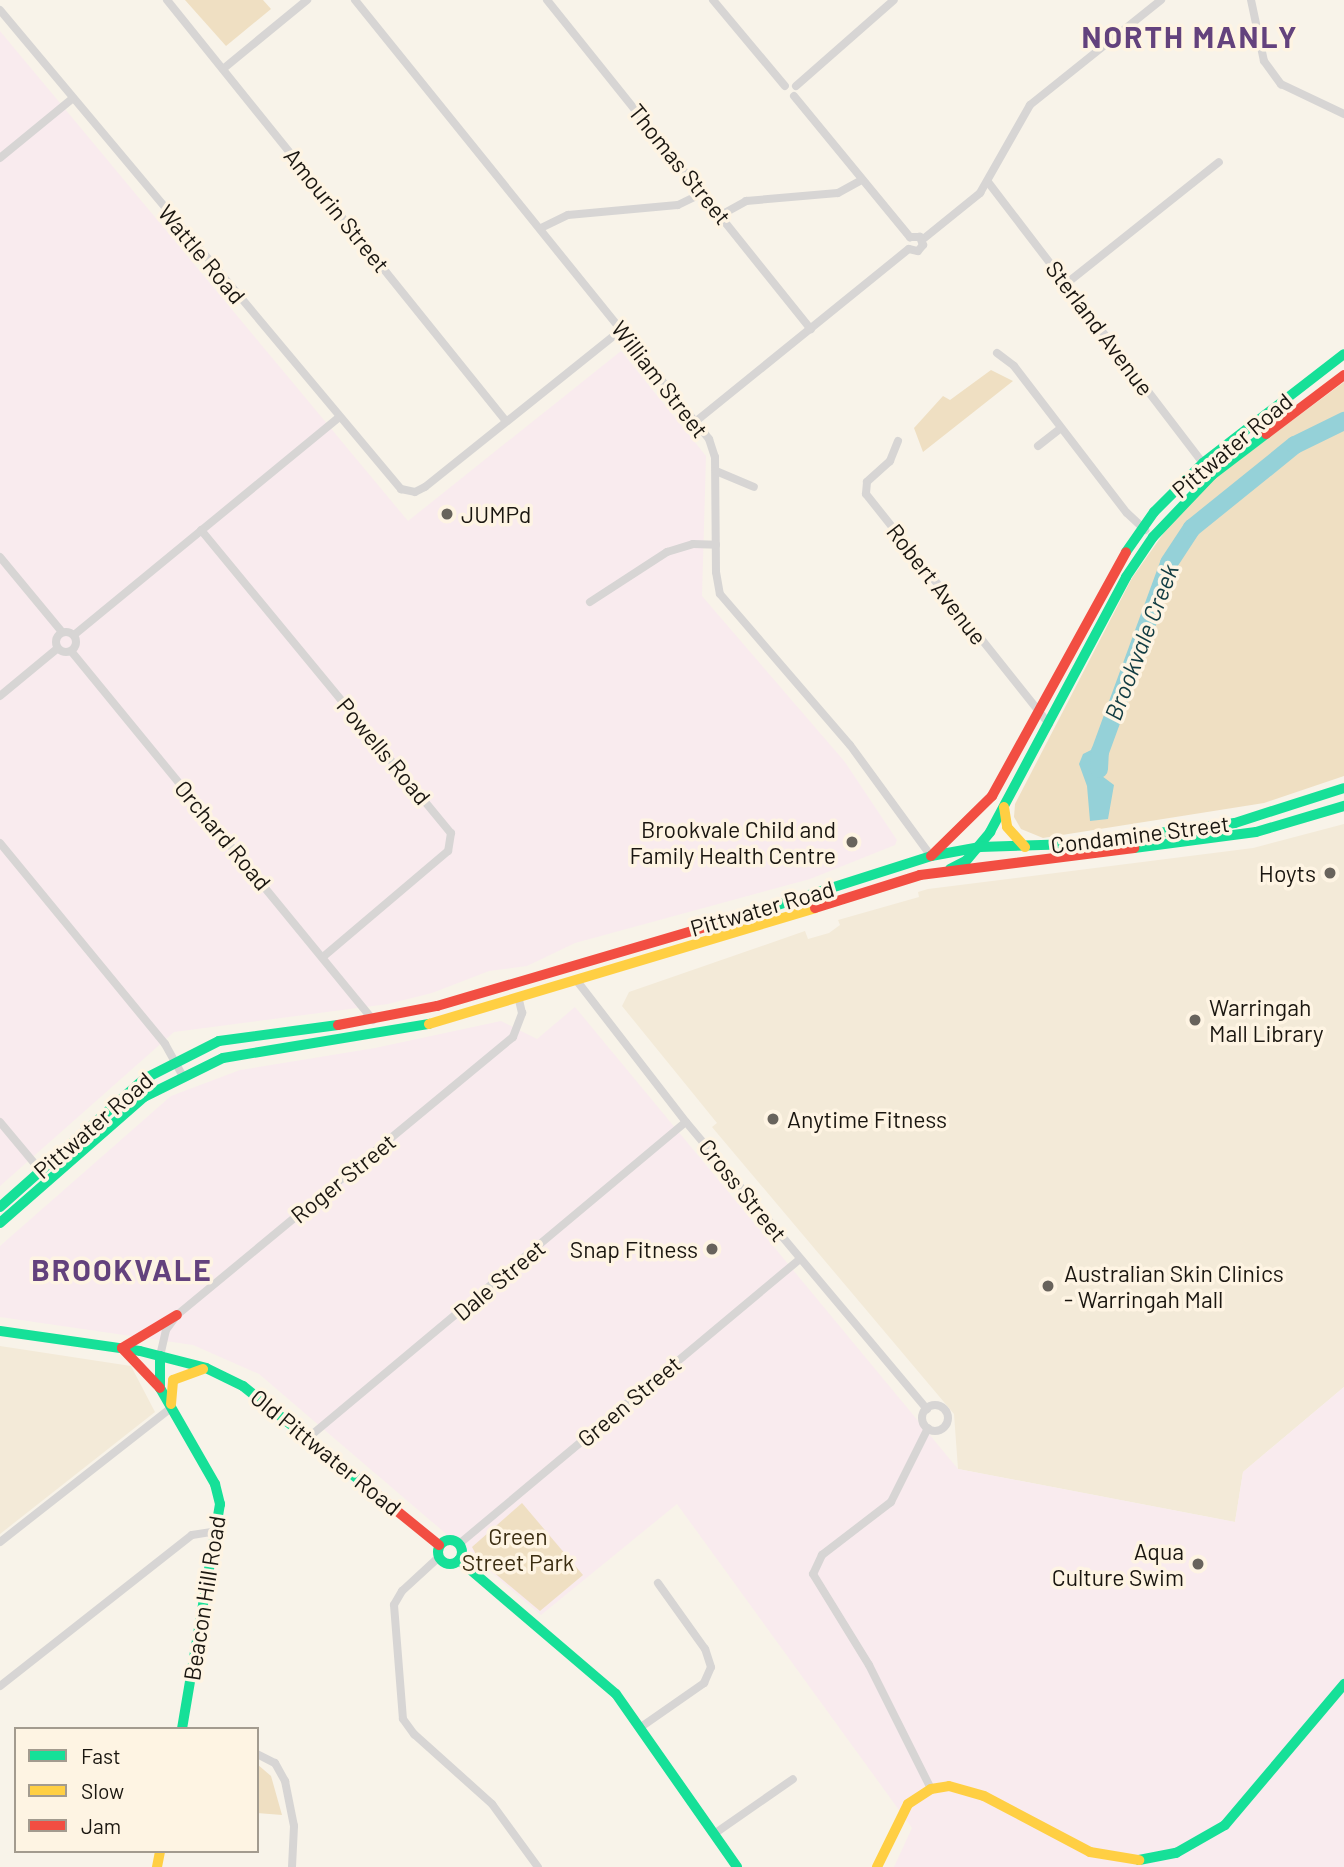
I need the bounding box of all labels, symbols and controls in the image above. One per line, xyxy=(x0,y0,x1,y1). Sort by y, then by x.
district label: NORTH MANLY xyxy=(1083,18,1297,54)
street label: Thomas Street xyxy=(623,98,737,230)
street label: Amourin Street xyxy=(279,142,395,278)
street label: Wattle Road xyxy=(153,199,251,309)
street label: Sterland Avenue xyxy=(1040,255,1160,401)
street label: William Street xyxy=(606,315,714,443)
street label: Pittwater Road xyxy=(1166,387,1298,503)
place label: JUMPd xyxy=(461,500,531,528)
marker: JUMPd xyxy=(439,506,455,522)
street label: Robert Avenue xyxy=(881,518,993,650)
water label: Brookvale Creek xyxy=(1098,560,1184,724)
street label: Powells Road xyxy=(331,692,437,810)
street label: Orchard Road xyxy=(169,774,277,896)
street label: Condamine Street xyxy=(1049,809,1231,859)
place label: Brookvale Child and Family Health Centre xyxy=(629,815,836,869)
marker: Brookvale Child and Family Health Centre xyxy=(842,832,862,852)
place label: Hoyts xyxy=(1259,859,1316,887)
marker: Hoyts xyxy=(1322,865,1338,881)
street label: Pittwater Road xyxy=(687,874,837,942)
place label: Warringah Mall Library xyxy=(1209,993,1324,1047)
marker: Warringah Mall Library xyxy=(1187,1012,1203,1028)
street label: Pittwater Road xyxy=(28,1066,158,1184)
place label: Anytime Fitness xyxy=(787,1105,947,1133)
marker: Anytime Fitness xyxy=(765,1111,781,1127)
street label: Roger Street xyxy=(285,1127,401,1229)
street label: Cross Street xyxy=(693,1133,793,1247)
street label: Dale Street xyxy=(448,1234,550,1326)
place label: Snap Fitness xyxy=(570,1235,698,1263)
marker: Snap Fitness xyxy=(704,1241,720,1257)
district label: BROOKVALE xyxy=(32,1251,212,1287)
place label: Australian Skin Clinics - Warringah Mall xyxy=(1064,1259,1284,1313)
marker: Australian Skin Clinics - Warringah Mall xyxy=(1038,1276,1058,1296)
street label: Green Street xyxy=(572,1350,686,1452)
street label: Old Pittwater Road xyxy=(245,1383,407,1521)
street label: Beacon Hill Road xyxy=(177,1514,231,1682)
park label: Green Street Park xyxy=(462,1522,574,1576)
place label: Aqua Culture Swim xyxy=(1052,1537,1184,1591)
marker: Aqua Culture Swim xyxy=(1190,1556,1206,1572)
legend xyxy=(14,1727,259,1853)
text: Fast xyxy=(81,1743,121,1768)
text: Slow xyxy=(81,1778,124,1803)
text: Jam xyxy=(81,1813,121,1838)

